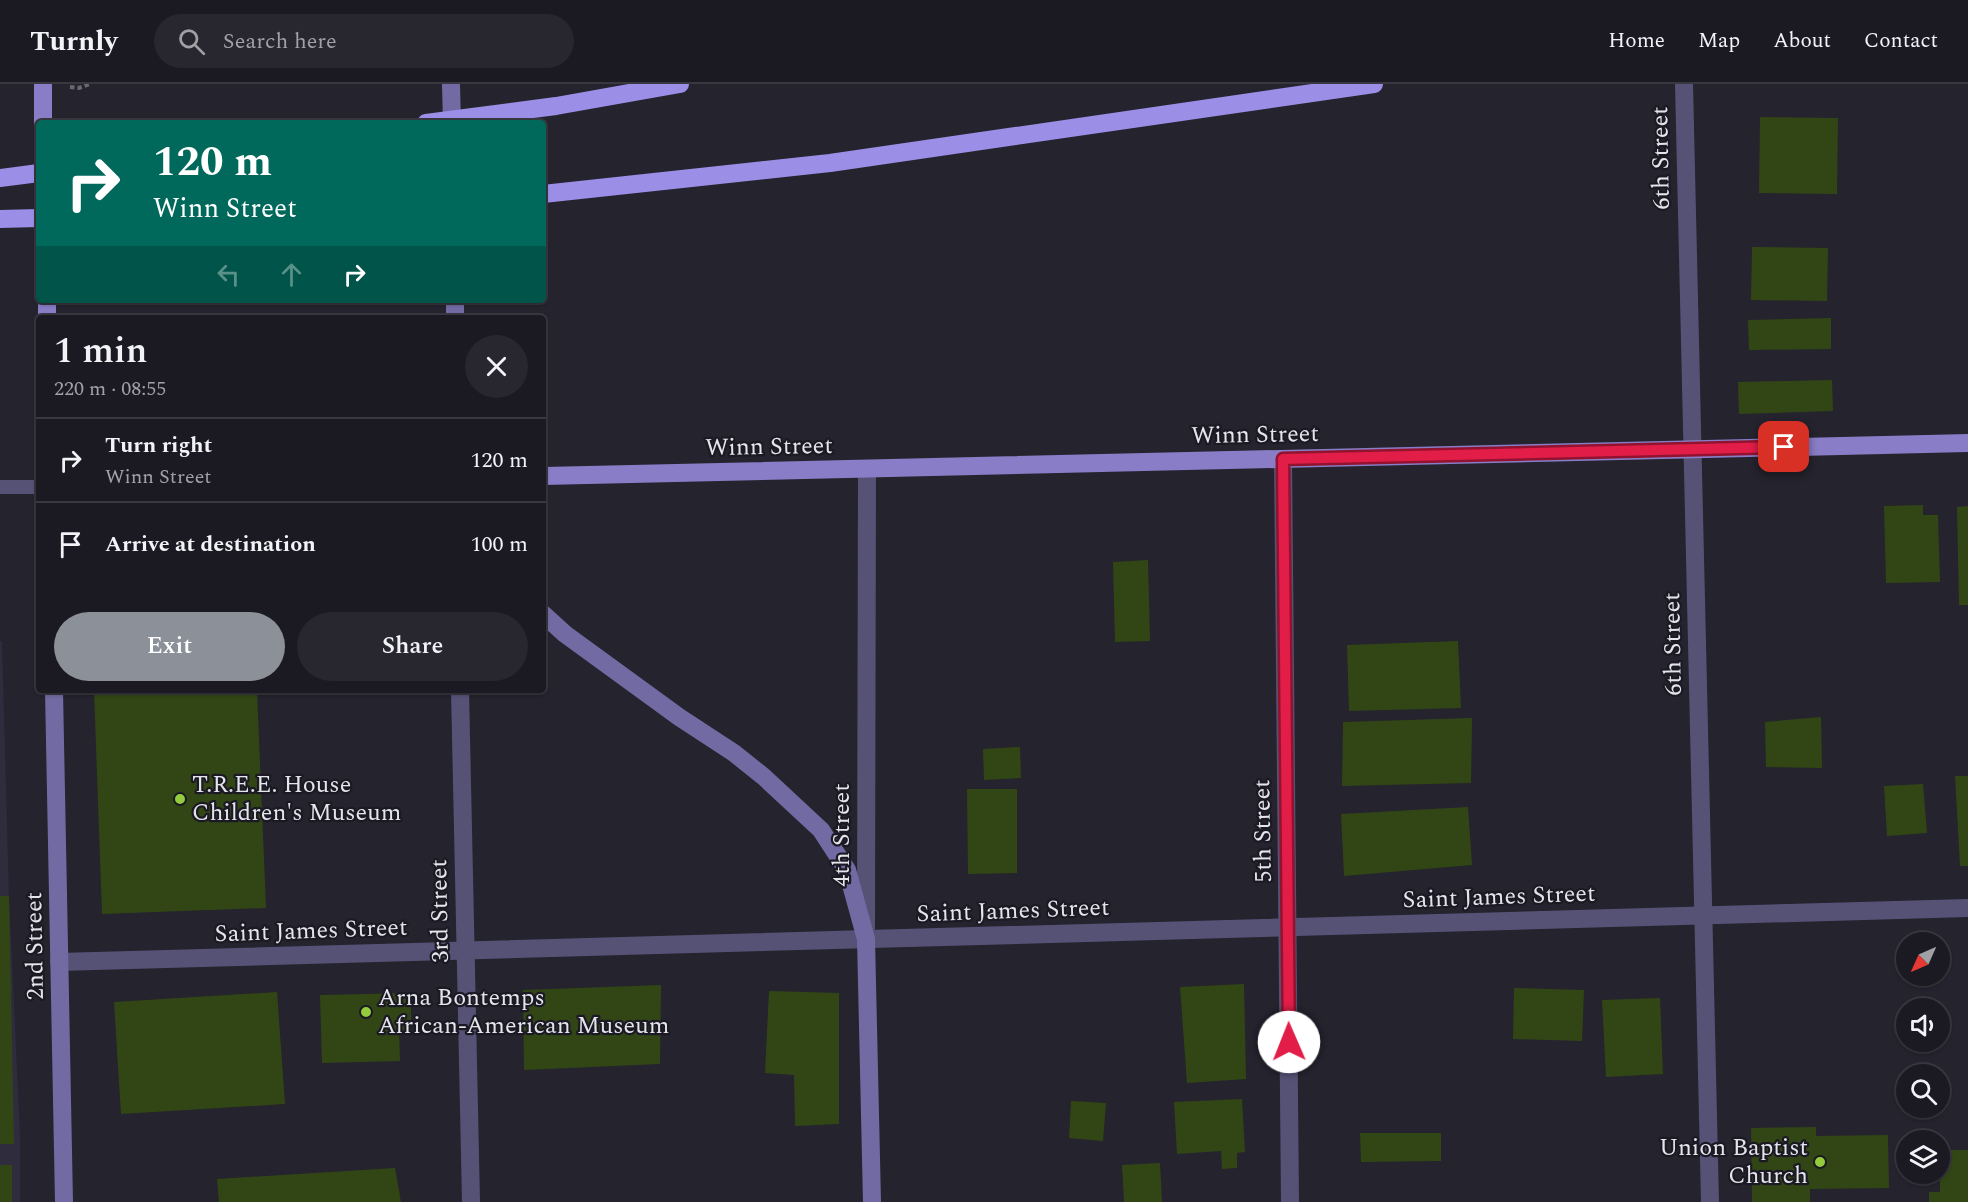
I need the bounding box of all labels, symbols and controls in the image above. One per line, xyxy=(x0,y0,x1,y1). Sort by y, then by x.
search box xyxy=(154,14,574,68)
text: Turnly xyxy=(30,20,118,63)
icon: search xyxy=(175,25,208,58)
text: Search here xyxy=(223,25,337,58)
text: Home xyxy=(1608,25,1665,57)
text: Map xyxy=(1698,25,1740,57)
text: About xyxy=(1773,25,1831,57)
text: Contact xyxy=(1864,25,1938,57)
street label: 6th Street xyxy=(1642,106,1680,210)
text: 120 m xyxy=(153,131,272,194)
icon: right xyxy=(54,144,132,222)
text: Winn Street xyxy=(153,188,297,230)
icon: left xyxy=(212,258,245,291)
icon: ahead xyxy=(275,258,308,291)
icon: right xyxy=(338,258,371,291)
text: 1 min xyxy=(54,324,147,379)
button: close xyxy=(465,335,528,398)
text: 220 m · 08:55 xyxy=(54,374,166,404)
street label: Winn Street xyxy=(1191,416,1319,454)
pin xyxy=(1758,421,1809,472)
street label: Winn Street xyxy=(705,428,833,466)
text: Turn right xyxy=(105,429,212,462)
icon: arrive xyxy=(1767,430,1800,463)
icon: right xyxy=(54,444,87,477)
text: 120 m xyxy=(471,444,528,477)
text: Winn Street xyxy=(105,462,211,492)
icon: arrive xyxy=(54,528,87,561)
text: Arrive at destination xyxy=(105,528,316,561)
text: 100 m xyxy=(471,528,528,561)
street label: 6th Street xyxy=(1654,592,1692,696)
button: Exit xyxy=(54,612,285,681)
button: Share xyxy=(297,612,528,681)
place label: T.R.E.E. House Children's Museum xyxy=(192,767,401,831)
street label: 5th Street xyxy=(1244,779,1282,883)
street label: 4th Street xyxy=(824,783,860,887)
marker: T.R.E.E. House Children's Museum xyxy=(173,792,187,806)
street label: 3rd Street xyxy=(421,859,459,963)
street label: Saint James Street xyxy=(1402,876,1596,918)
street label: Saint James Street xyxy=(916,890,1110,932)
street label: 2nd Street xyxy=(16,892,54,1000)
street label: Saint James Street xyxy=(214,910,408,952)
north arrow xyxy=(1896,932,1950,986)
map controls xyxy=(1896,932,1950,1184)
place label: Arna Bontemps African-American Museum xyxy=(378,980,669,1044)
button: sound xyxy=(1896,998,1950,1052)
marker: Arna Bontemps African-American Museum xyxy=(359,1005,373,1019)
position arrow xyxy=(1257,1010,1321,1074)
button: search xyxy=(1896,1064,1950,1118)
place label: Union Baptist Church xyxy=(1659,1130,1808,1194)
button: layers xyxy=(1896,1130,1950,1184)
marker: Union Baptist Church xyxy=(1813,1155,1827,1169)

